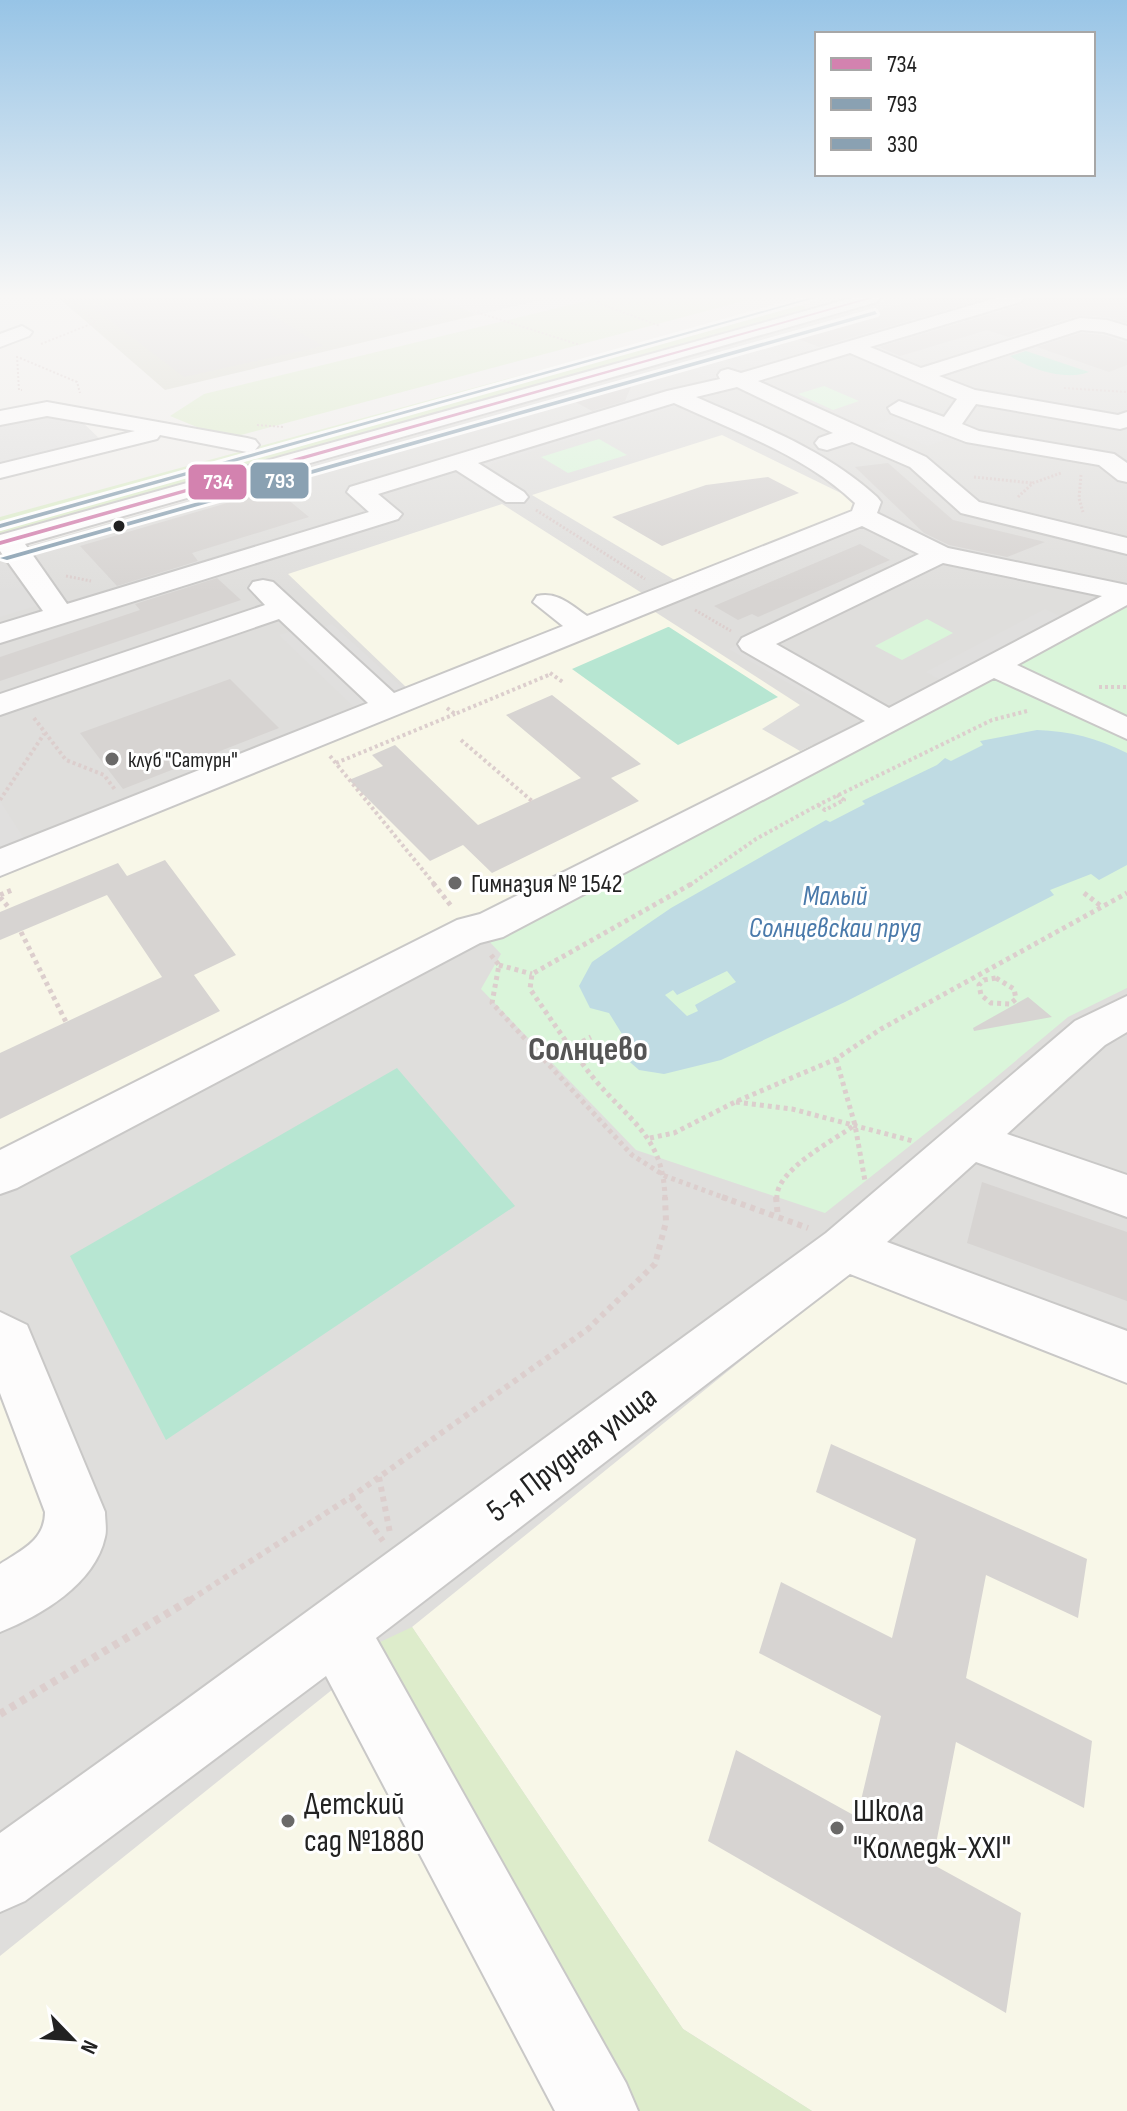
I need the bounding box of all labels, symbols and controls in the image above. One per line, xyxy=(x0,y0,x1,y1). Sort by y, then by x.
legend xyxy=(815,32,1095,176)
text: 734 xyxy=(887,50,917,79)
text: 793 xyxy=(887,90,917,119)
text: 330 xyxy=(887,130,918,159)
line badge: 793 xyxy=(249,461,310,500)
line badge: 734 xyxy=(187,463,248,501)
text: 793 xyxy=(265,468,295,495)
text: 734 xyxy=(203,469,233,496)
unlabelled marker xyxy=(111,518,127,534)
place label: клуб "Сатурн" xyxy=(128,747,238,774)
marker: клуб "Сатурн" xyxy=(103,750,121,768)
place label: Гимназия № 1542 xyxy=(471,869,623,900)
marker: Гимназия № 1542 xyxy=(446,874,464,892)
water label: Малый Солнцевскаи пруд xyxy=(749,880,922,945)
district label: Солнцево xyxy=(528,1029,648,1070)
street label: 5-я Прудная улица xyxy=(479,1378,665,1531)
place label: Детский сад №1880 xyxy=(304,1785,425,1861)
place label: Школа "Колледж-XXI" xyxy=(853,1792,1011,1868)
marker: Детский сад №1880 xyxy=(279,1812,297,1830)
marker: Школа "Колледж-XXI" xyxy=(828,1819,846,1837)
north arrow xyxy=(32,1999,112,2079)
text: N xyxy=(74,2036,103,2058)

